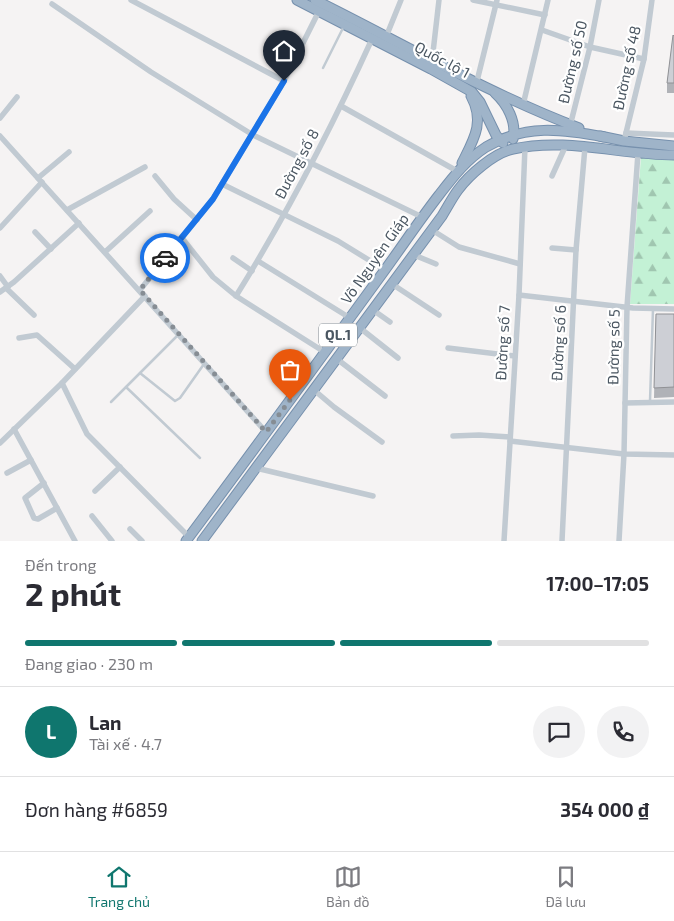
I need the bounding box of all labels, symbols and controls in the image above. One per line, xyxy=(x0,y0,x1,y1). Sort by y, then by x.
street label: Đường số 50 xyxy=(554,18,590,105)
street label: Đường số 48 xyxy=(608,24,644,112)
pin xyxy=(263,30,305,81)
icon: home xyxy=(270,37,298,65)
street label: Quốc lộ 1 xyxy=(411,37,473,82)
street label: Đường số 8 xyxy=(270,125,322,202)
street label: Võ Nguyên Giáp xyxy=(336,210,412,307)
courier xyxy=(140,233,190,283)
icon: car xyxy=(151,244,179,272)
street label: Đường số 6 xyxy=(547,304,569,381)
street label: Đường số 7 xyxy=(491,305,513,381)
street label: Đường số 5 xyxy=(603,309,623,385)
road number: QL.1 xyxy=(319,324,357,346)
pin xyxy=(269,349,311,400)
icon: bag xyxy=(276,356,304,384)
text: Đến trong xyxy=(25,555,97,574)
text: 17:00–17:05 xyxy=(546,572,649,595)
text: 2 phút xyxy=(25,574,121,612)
text: Đang giao · 230 m xyxy=(25,654,153,673)
button: chat xyxy=(533,706,585,758)
button: phone xyxy=(597,706,649,758)
text: Lan xyxy=(89,711,121,734)
text: L xyxy=(46,720,56,743)
text: Tài xế · 4.7 xyxy=(89,734,162,753)
text: Đơn hàng #6859 xyxy=(25,798,168,821)
text: 354 000 ₫ xyxy=(560,798,649,821)
tab: Trang chủ xyxy=(88,863,150,910)
tab: Bản đồ xyxy=(326,863,370,910)
tab: Đã lưu xyxy=(545,863,586,910)

